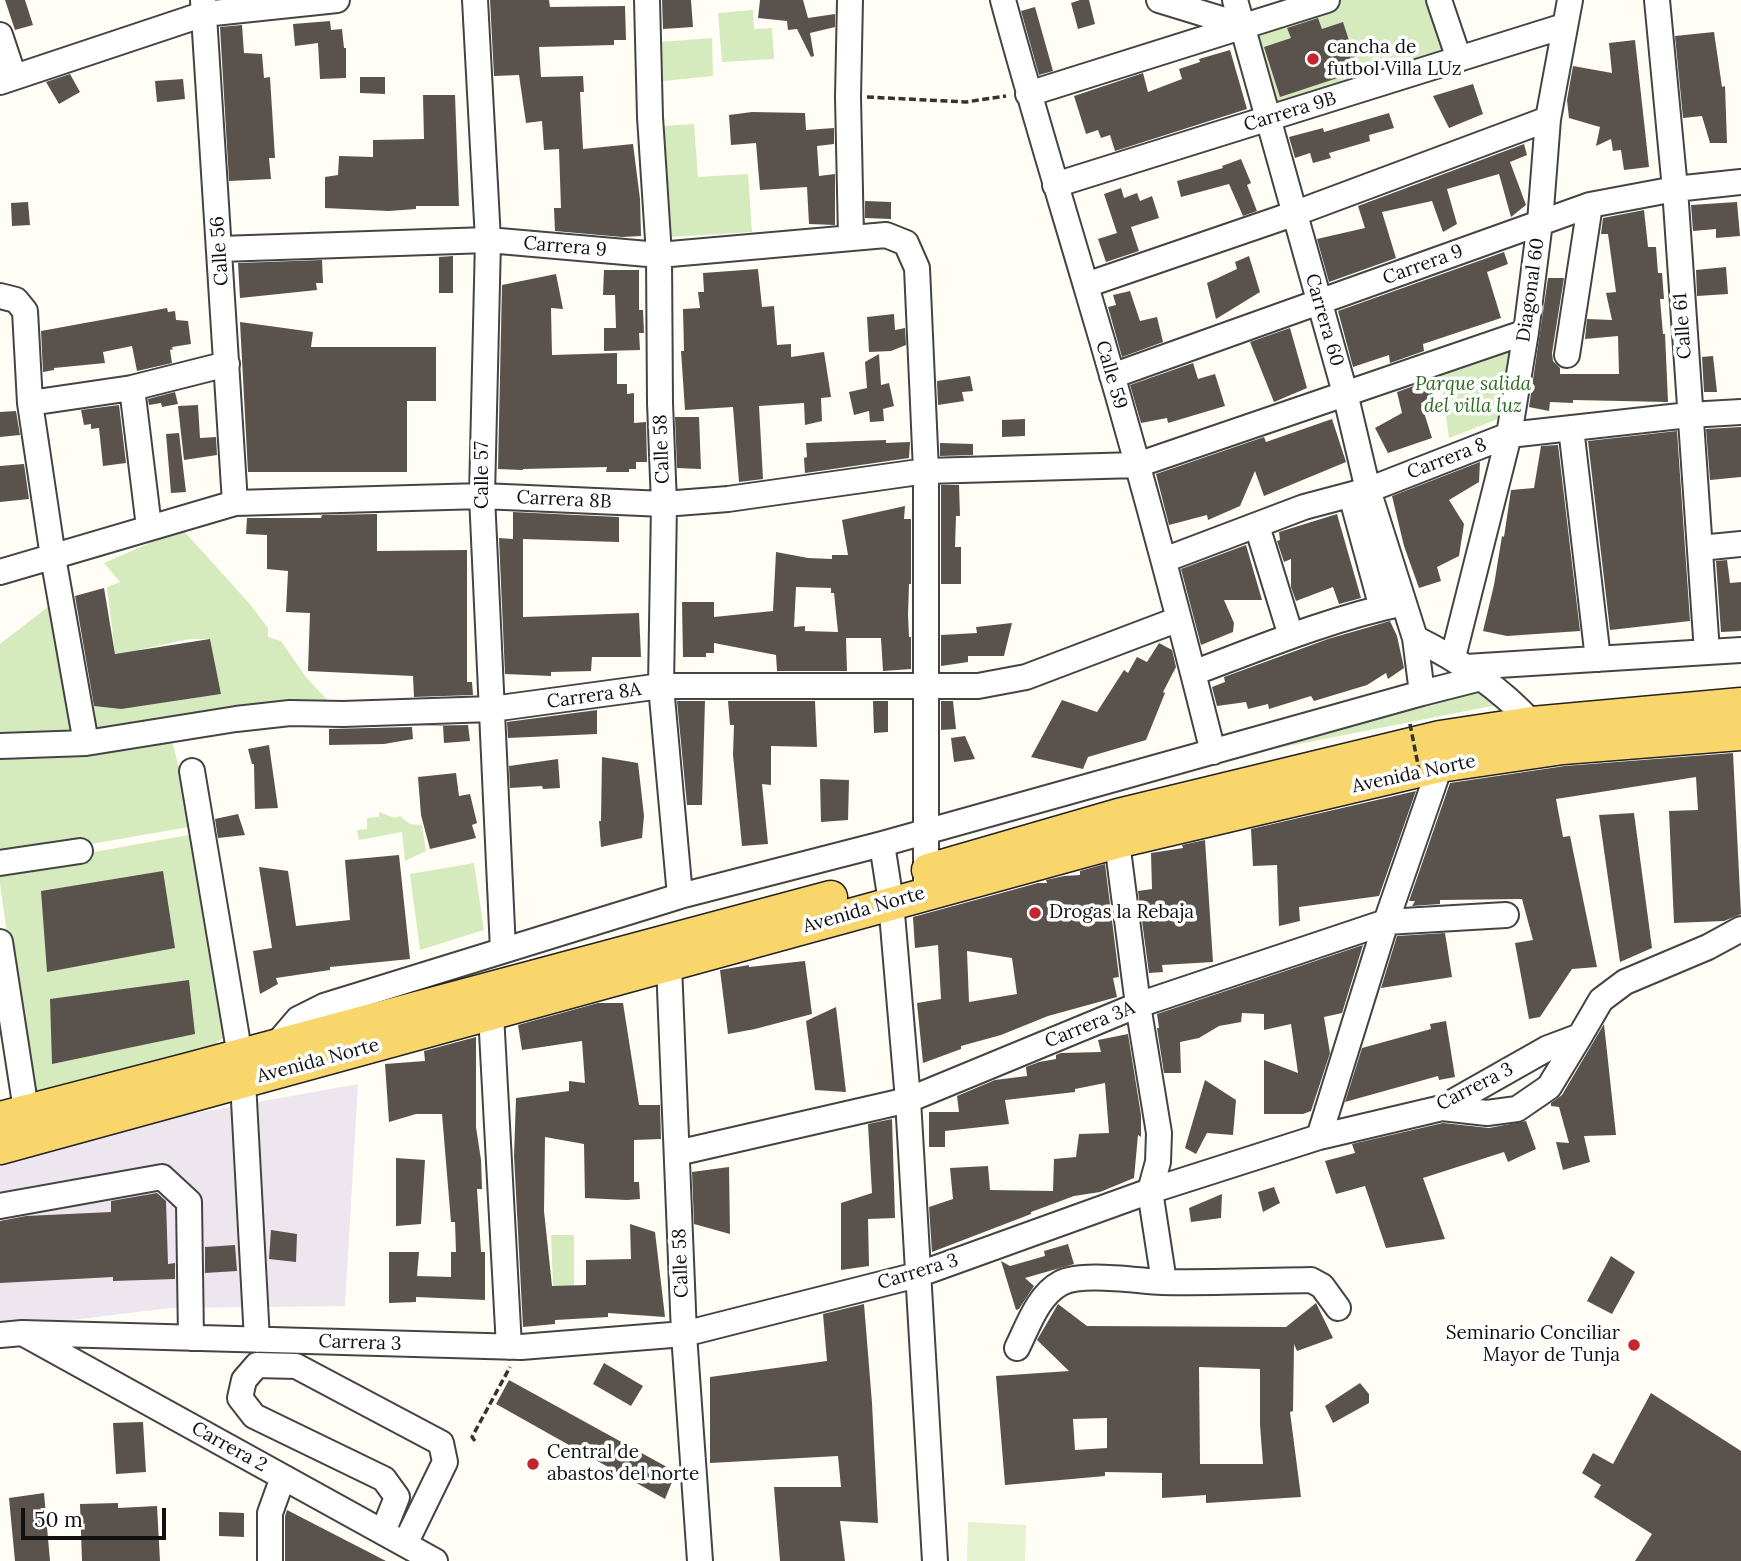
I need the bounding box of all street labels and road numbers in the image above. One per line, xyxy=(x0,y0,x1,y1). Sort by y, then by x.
street label: Carrera 9B xyxy=(1241,87,1339,137)
street label: Calle 56 xyxy=(206,215,234,287)
street label: Carrera 9 xyxy=(522,232,608,262)
street label: Diagonal 60 xyxy=(1512,236,1550,344)
street label: Carrera 9 xyxy=(1380,240,1466,290)
street label: Carrera 60 xyxy=(1300,271,1348,369)
street label: Calle 61 xyxy=(1669,292,1697,360)
street label: Calle 59 xyxy=(1090,338,1132,412)
street label: Calle 58 xyxy=(649,414,675,484)
street label: Carrera 8 xyxy=(1404,433,1490,485)
street label: Calle 57 xyxy=(472,441,494,509)
street label: Carrera 8B xyxy=(516,486,612,514)
street label: Carrera 8A xyxy=(545,678,643,714)
street label: Avenida Norte xyxy=(1350,750,1478,798)
street label: Avenida Norte xyxy=(800,882,928,938)
street label: Carrera 3A xyxy=(1042,997,1138,1053)
street label: Avenida Norte xyxy=(254,1034,382,1088)
street label: Carrera 3 xyxy=(1433,1058,1517,1116)
street label: Calle 58 xyxy=(668,1228,694,1298)
street label: Carrera 3 xyxy=(875,1249,961,1295)
street label: Carrera 3 xyxy=(318,1330,402,1356)
street label: Carrera 2 xyxy=(187,1417,271,1477)

